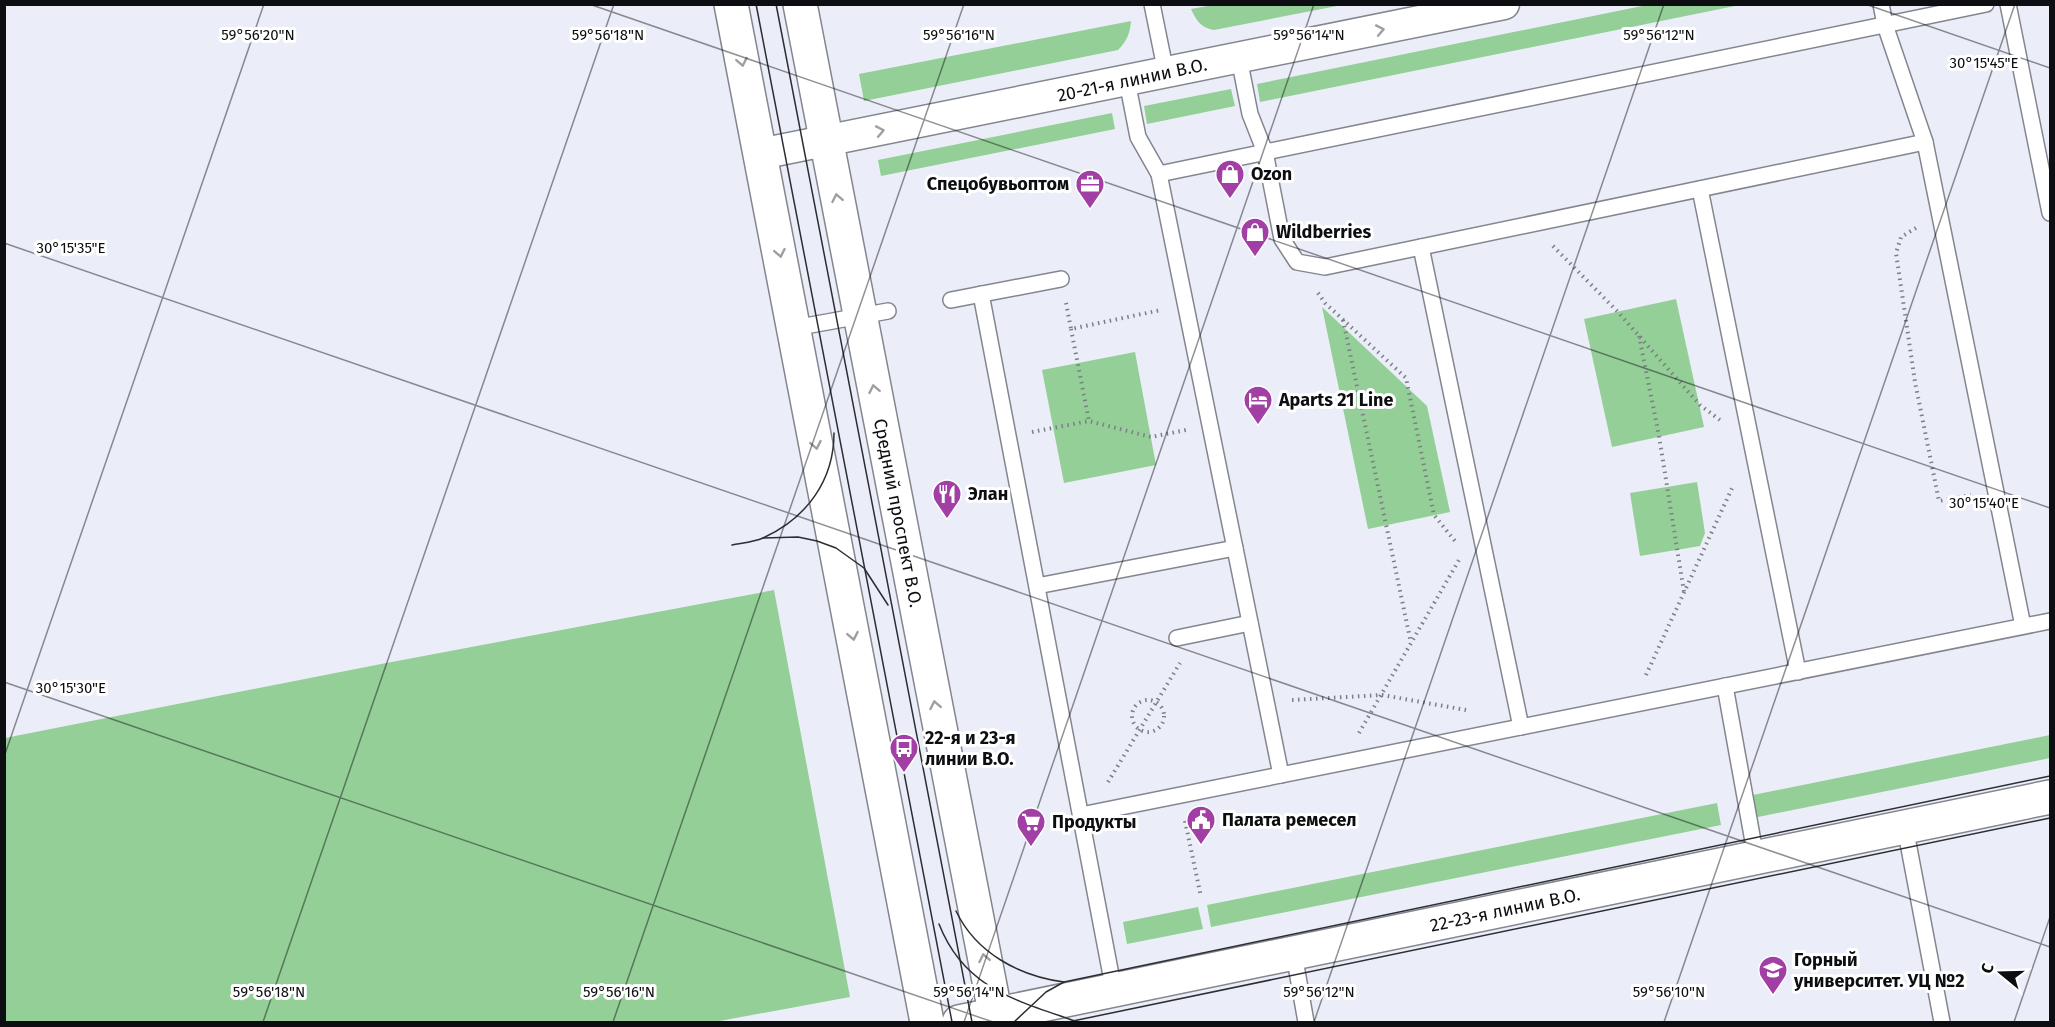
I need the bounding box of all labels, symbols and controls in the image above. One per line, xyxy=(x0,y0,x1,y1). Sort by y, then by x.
one-way arrow xyxy=(1374,24,1384,37)
text: 59°56'20"N xyxy=(221,26,295,44)
text: 59°56'18"N xyxy=(572,26,644,44)
text: 59°56'16"N xyxy=(923,26,995,44)
text: 59°56'14"N xyxy=(1273,26,1345,44)
text: 59°56'12"N xyxy=(1623,26,1695,44)
street label: 20-21-я линии В.О. xyxy=(1055,53,1209,107)
text: 30°15'45"E xyxy=(1950,54,2018,72)
one-way arrow xyxy=(735,57,748,67)
one-way arrow xyxy=(874,125,884,138)
shop icon: Ozon xyxy=(1214,158,1246,200)
place label: Ozon xyxy=(1251,163,1292,185)
office icon: Спецобувьоптом xyxy=(1074,168,1106,210)
place label: Спецобувьоптом xyxy=(927,173,1069,195)
one-way arrow xyxy=(831,193,844,203)
shop icon: Wildberries xyxy=(1239,216,1271,258)
place label: Wildberries xyxy=(1276,221,1372,243)
text: 30°15'35"E xyxy=(36,239,106,257)
one-way arrow xyxy=(773,249,785,258)
hotel icon: Aparts 21 Line xyxy=(1242,384,1274,426)
one-way arrow xyxy=(868,385,881,395)
place label: Aparts 21 Line xyxy=(1278,389,1393,411)
street label: Средний проспект В.О. xyxy=(869,417,927,609)
one-way arrow xyxy=(809,439,822,449)
restaurant icon: Элан xyxy=(931,478,963,520)
place label: Элан xyxy=(968,483,1008,505)
text: 30°15'40"E xyxy=(1949,494,2019,512)
one-way arrow xyxy=(846,631,859,641)
text: 30°15'30"E xyxy=(36,679,106,697)
one-way arrow xyxy=(929,700,942,710)
place label: 22-я и 23-я линии В.О. xyxy=(925,727,1016,770)
bus stop icon: 22-я и 23-я линии В.О. xyxy=(888,732,920,774)
public building icon: Палата ремесел xyxy=(1185,804,1217,846)
supermarket icon: Продукты xyxy=(1015,806,1047,848)
place label: Палата ремесел xyxy=(1222,809,1356,831)
place label: Продукты xyxy=(1052,811,1136,833)
street label: 22-23-я линии В.О. xyxy=(1428,883,1582,937)
north arrow xyxy=(1971,943,2031,1003)
place label: Горный университет. УЦ №2 xyxy=(1793,949,1965,992)
one-way arrow xyxy=(978,953,991,963)
school or university icon: Горный университет. УЦ №2 xyxy=(1757,954,1789,996)
text: С xyxy=(1977,960,1998,976)
text: 59°56'18"N xyxy=(233,983,305,1001)
text: 59°56'16"N xyxy=(583,983,655,1001)
text: 59°56'14"N xyxy=(933,983,1005,1001)
text: 59°56'12"N xyxy=(1283,983,1355,1001)
text: 59°56'10"N xyxy=(1633,983,1705,1001)

